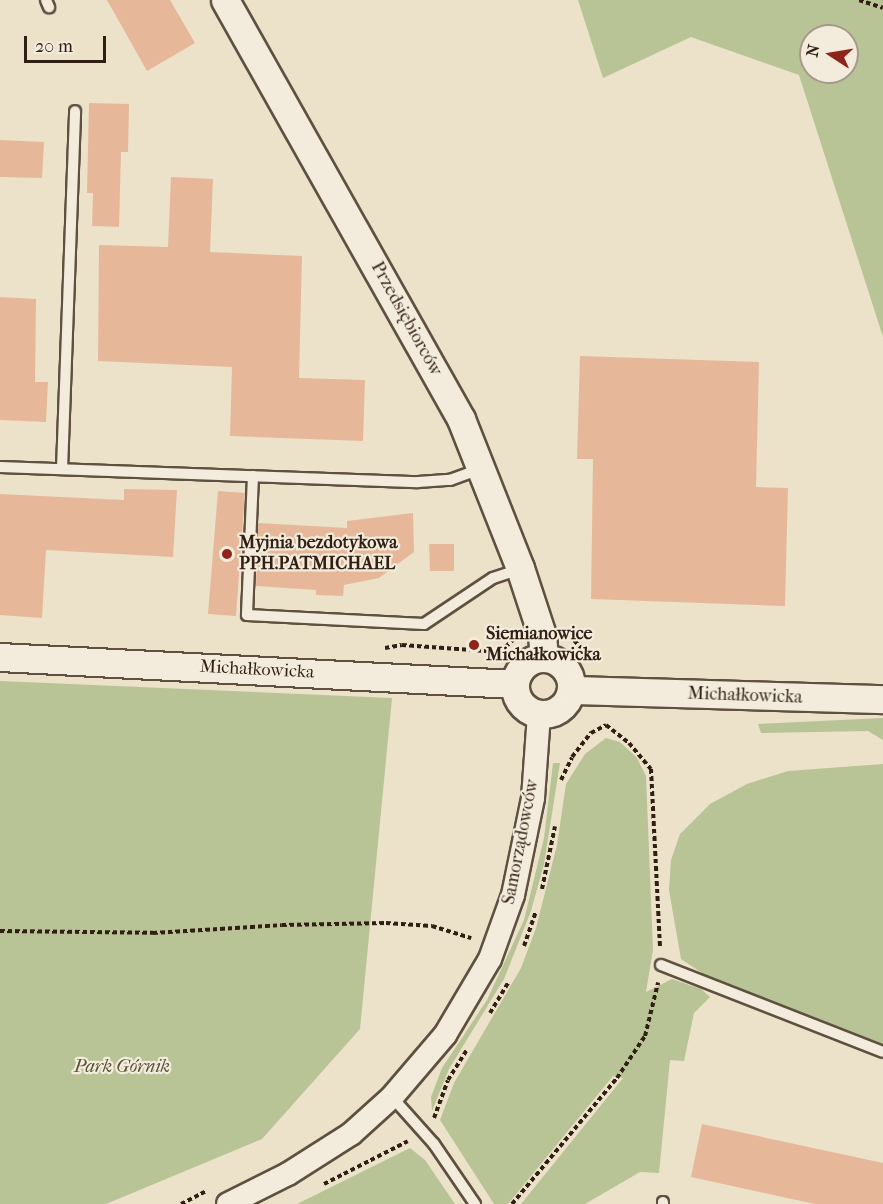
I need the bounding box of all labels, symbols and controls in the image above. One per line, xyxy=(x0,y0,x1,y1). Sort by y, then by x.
scale bar xyxy=(27,24,110,62)
north arrow xyxy=(799,24,859,84)
text: 20 m xyxy=(35,36,73,57)
text: N xyxy=(802,43,823,58)
street label: Przedsiębiorców xyxy=(366,258,446,380)
place label: Myjnia bezdotykowa PPH.PATMICHAEL xyxy=(239,533,397,576)
marker: Myjnia bezdotykowa PPH.PATMICHAEL xyxy=(220,547,234,561)
place label: Siemianowice Michałkowicka xyxy=(486,624,601,666)
marker: Siemianowice Michałkowicka xyxy=(467,638,481,652)
street label: Michałkowicka xyxy=(199,656,315,684)
street label: Michałkowicka xyxy=(687,683,803,709)
street label: Samorządowców xyxy=(498,778,544,906)
park label: Park Górnik xyxy=(74,1056,170,1078)

